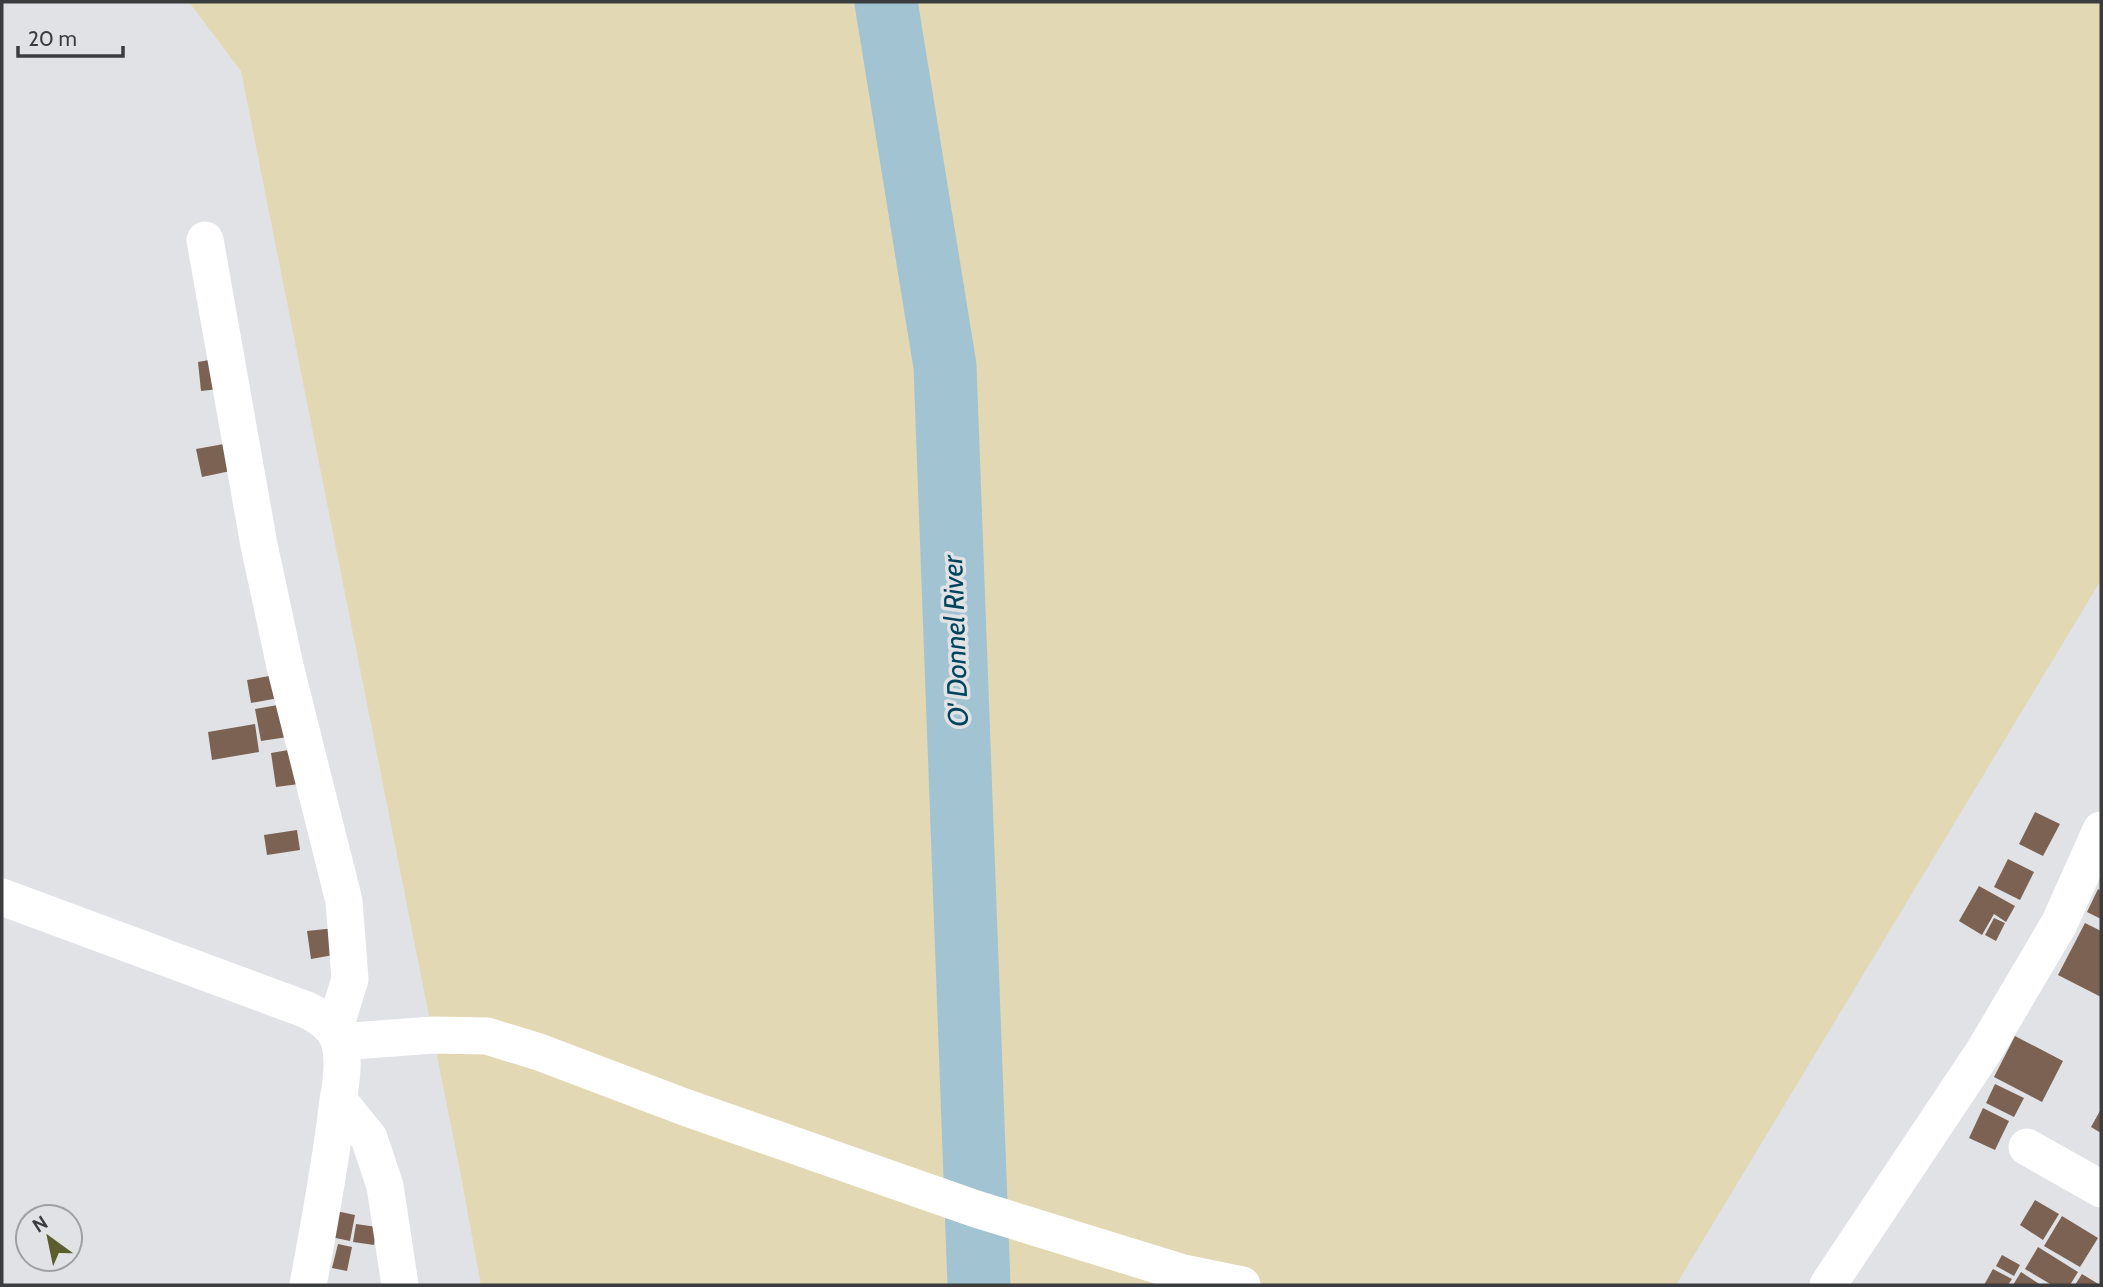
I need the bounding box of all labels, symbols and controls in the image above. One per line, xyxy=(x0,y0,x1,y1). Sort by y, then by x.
scale bar xyxy=(18,14,122,58)
text: 20 m xyxy=(28,26,77,51)
water label: O' Donnel River xyxy=(935,553,975,727)
north arrow xyxy=(14,1203,84,1273)
text: N xyxy=(28,1211,52,1237)

